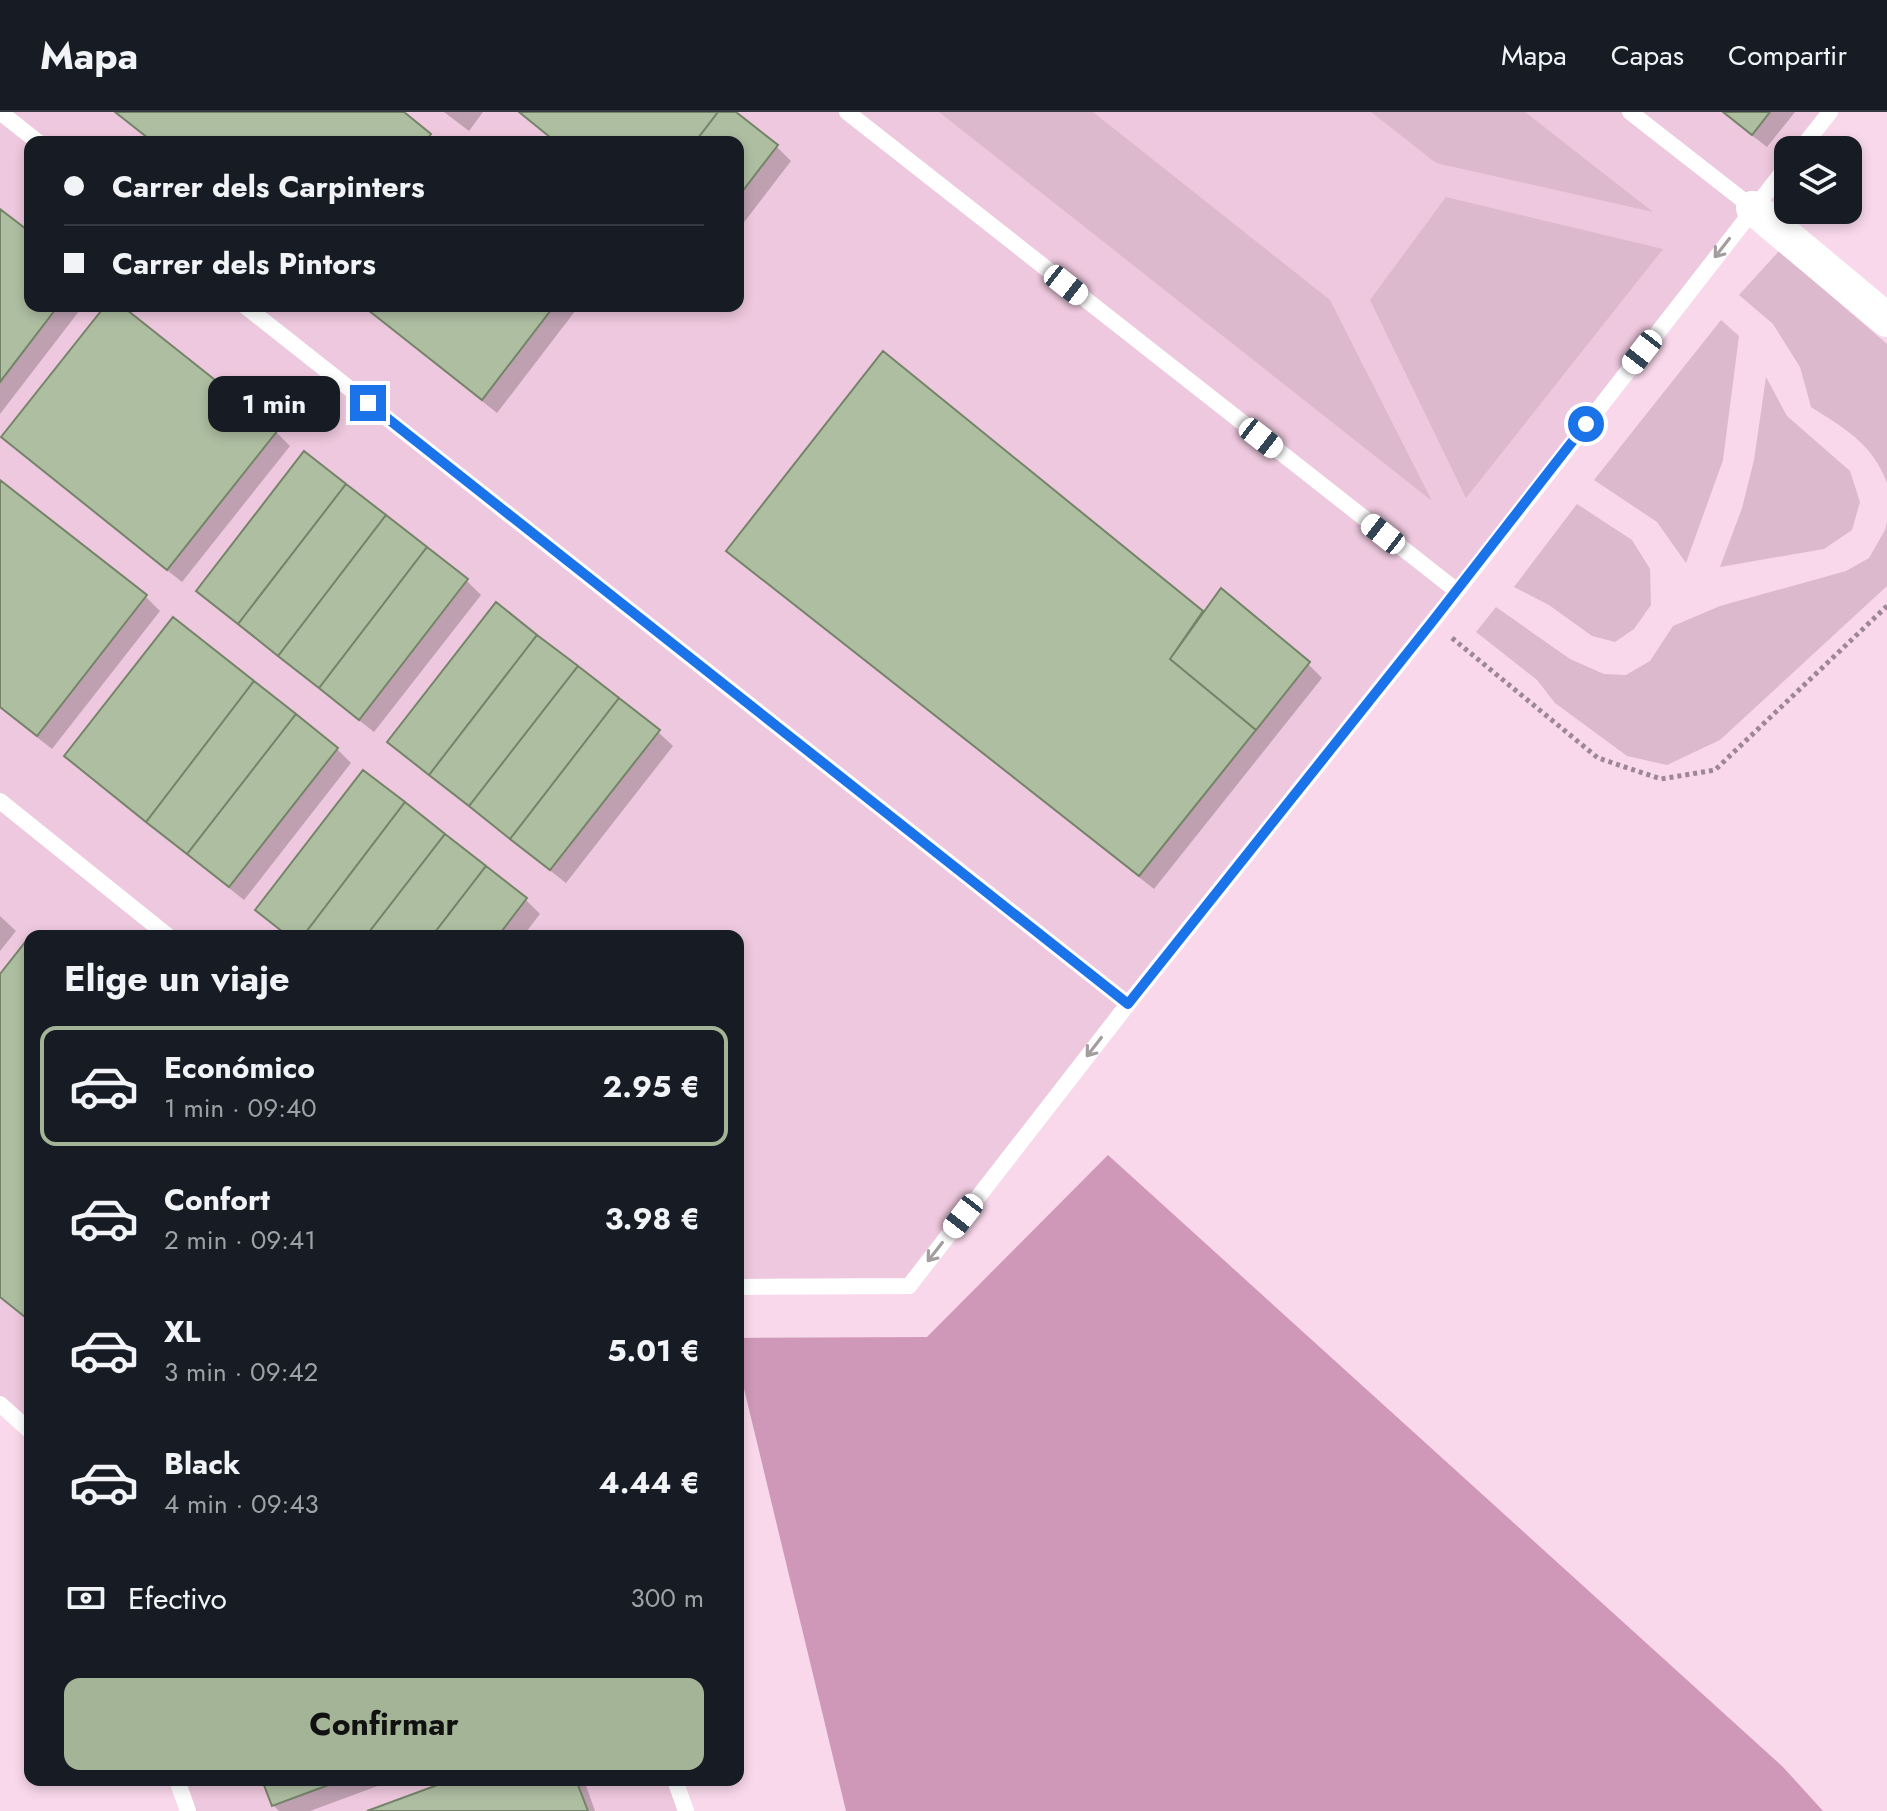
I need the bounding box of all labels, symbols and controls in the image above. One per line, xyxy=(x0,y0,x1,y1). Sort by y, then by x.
text: Mapa xyxy=(40,28,138,83)
text: Mapa xyxy=(1501,35,1567,76)
text: Capas xyxy=(1611,35,1684,76)
text: Compartir xyxy=(1728,35,1847,76)
map controls xyxy=(1774,136,1862,224)
button: layers xyxy=(1774,136,1862,224)
text: Carrer dels Carpinters xyxy=(112,165,425,208)
one-way arrow xyxy=(1714,237,1731,258)
text: Carrer dels Pintors xyxy=(112,242,376,285)
car xyxy=(1040,261,1092,309)
car xyxy=(1618,326,1666,378)
callout: 1 min xyxy=(208,375,340,431)
text: 1 min xyxy=(242,385,306,423)
route end xyxy=(350,385,386,421)
route start xyxy=(1568,406,1604,442)
car xyxy=(1235,414,1287,462)
car xyxy=(1357,510,1409,558)
text: Elige un viaje xyxy=(64,952,290,1004)
one-way arrow xyxy=(1086,1036,1103,1057)
text: Económico xyxy=(164,1046,315,1089)
icon: car xyxy=(68,1050,140,1122)
text: 2.95 € xyxy=(603,1065,700,1108)
text: 1 min · 09:40 xyxy=(164,1089,317,1127)
text: Confort xyxy=(164,1178,270,1221)
icon: car xyxy=(68,1182,140,1254)
car xyxy=(939,1190,987,1242)
text: 3.98 € xyxy=(605,1197,700,1240)
text: 2 min · 09:41 xyxy=(164,1221,316,1259)
one-way arrow xyxy=(927,1241,944,1262)
text: XL xyxy=(164,1310,200,1353)
icon: car xyxy=(68,1314,140,1386)
text: 5.01 € xyxy=(607,1329,700,1372)
text: 3 min · 09:42 xyxy=(164,1353,318,1391)
text: Black xyxy=(164,1442,240,1485)
icon: car xyxy=(68,1446,140,1518)
text: 4.44 € xyxy=(599,1461,700,1504)
text: 4 min · 09:43 xyxy=(164,1485,319,1523)
icon: cash xyxy=(64,1576,108,1620)
text: Efectivo xyxy=(128,1577,227,1620)
text: 300 m xyxy=(631,1579,704,1617)
button: Confirmar xyxy=(64,1678,704,1770)

